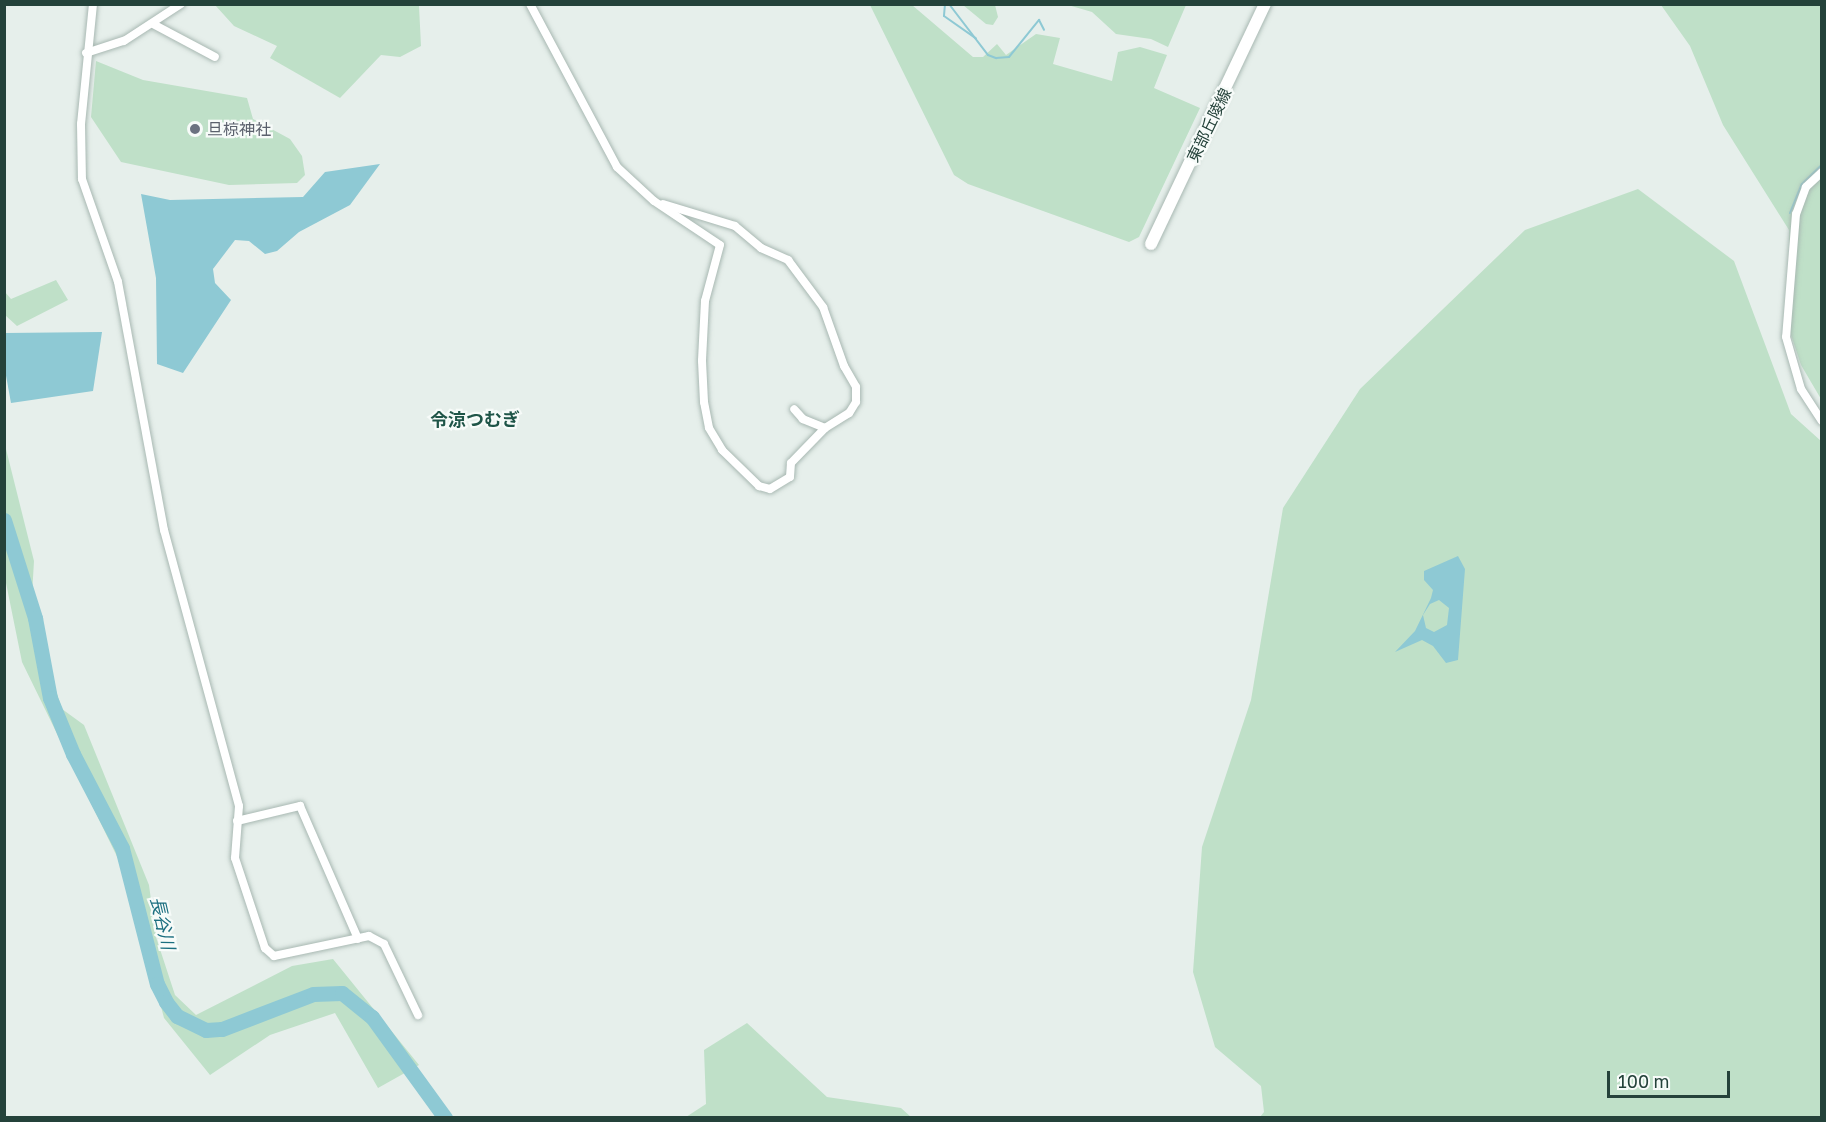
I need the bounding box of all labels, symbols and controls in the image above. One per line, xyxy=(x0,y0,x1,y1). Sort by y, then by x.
street label: 東部丘陵線 xyxy=(1183,85,1235,165)
place label: 旦椋神社 xyxy=(207,119,271,139)
marker: 旦椋神社 xyxy=(188,122,202,136)
district label: 令涼つむぎ xyxy=(430,408,520,430)
water label: 長谷川 xyxy=(146,894,180,952)
scale bar xyxy=(1610,1059,1733,1097)
text: 100 m xyxy=(1618,1070,1669,1092)

